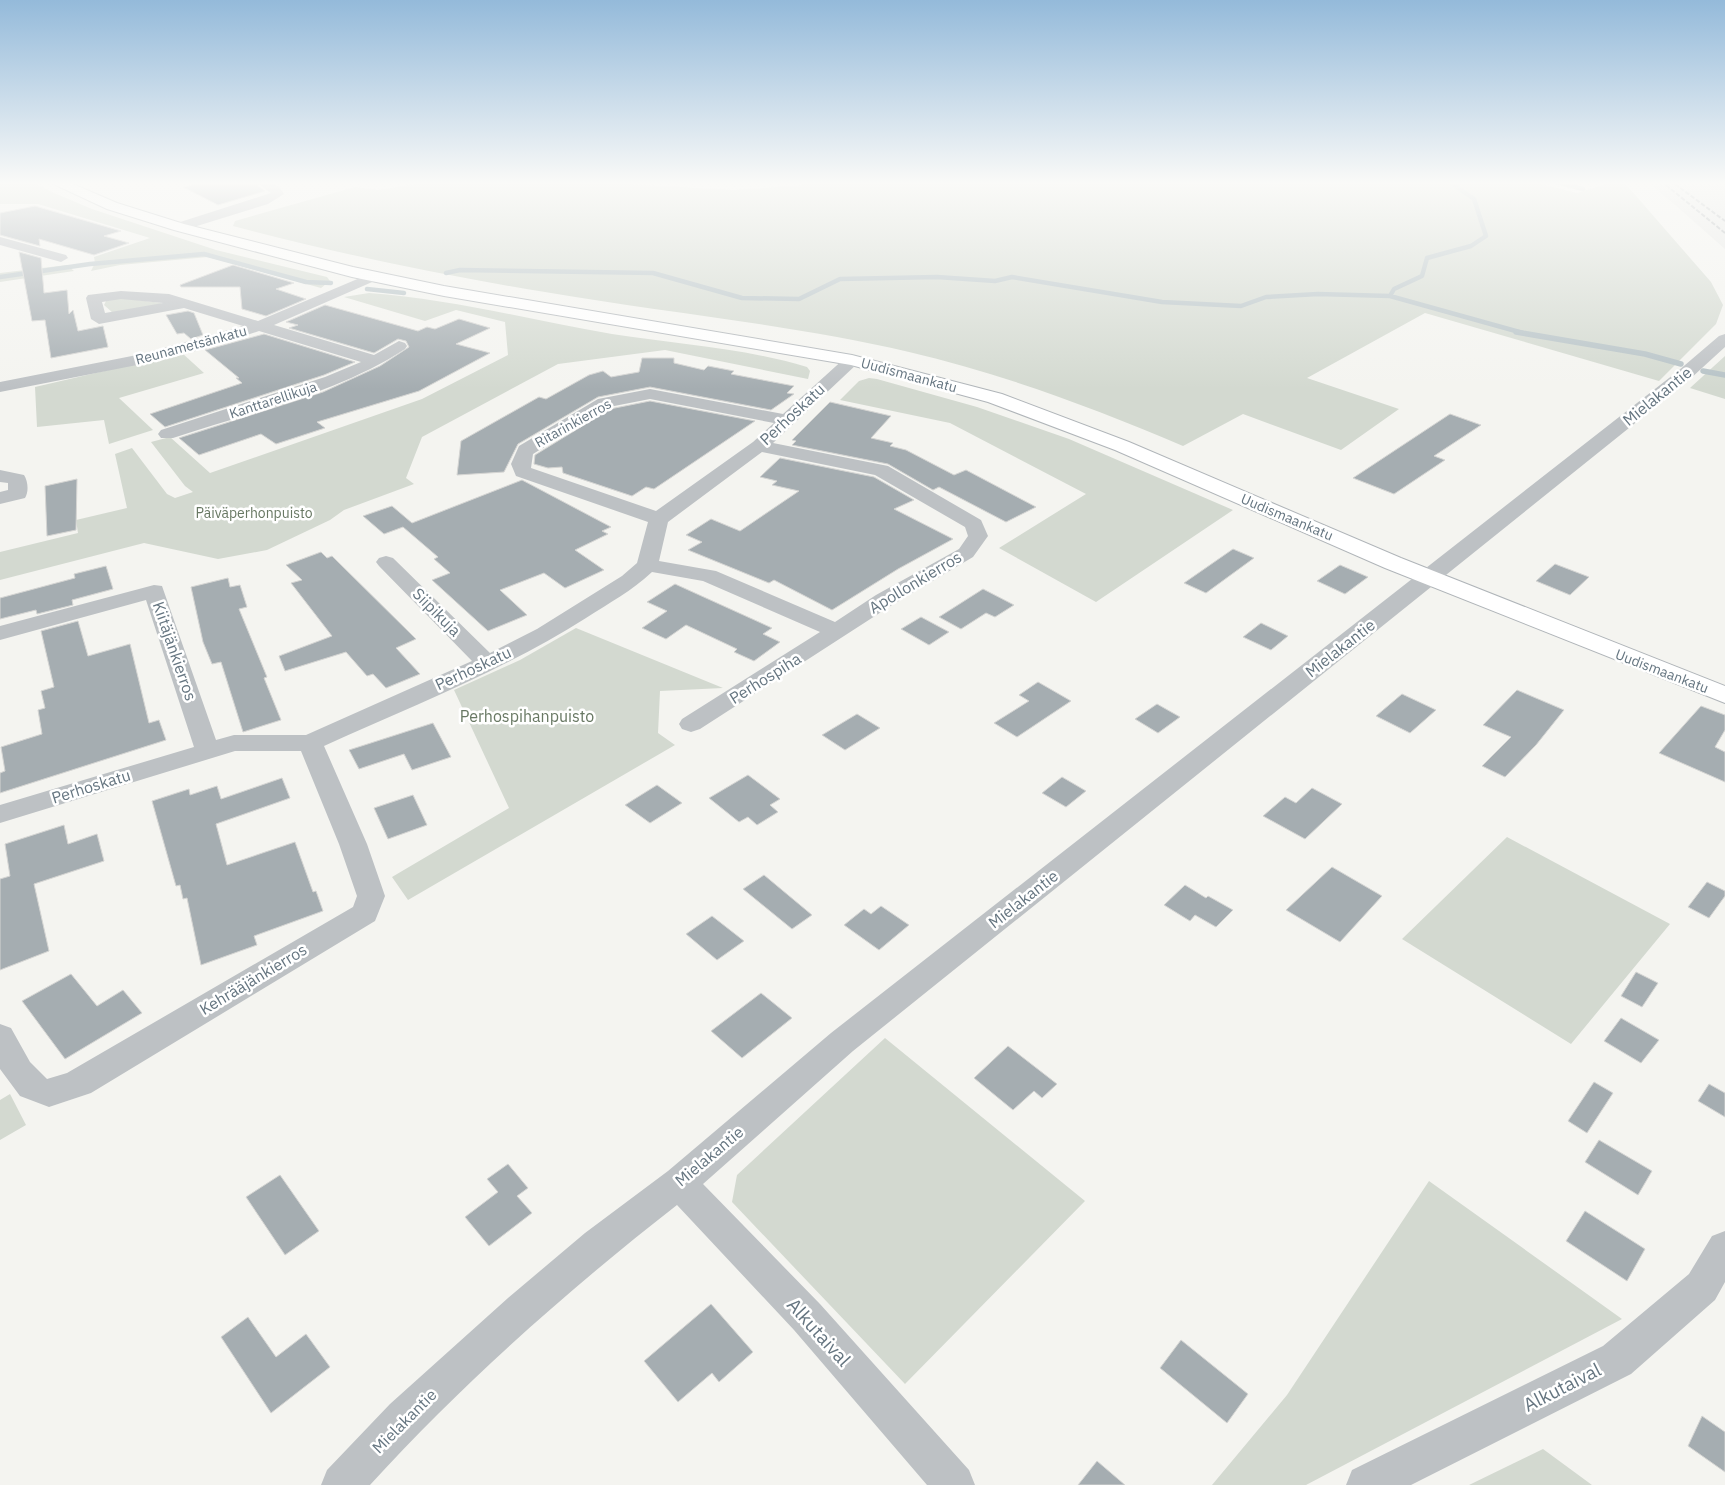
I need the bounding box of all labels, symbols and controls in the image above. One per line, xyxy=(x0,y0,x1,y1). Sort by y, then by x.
street label: Reunametsänkatu xyxy=(133,321,249,369)
street label: Uudismaankatu xyxy=(859,354,959,396)
street label: Mielakantie xyxy=(1618,362,1696,430)
street label: Kanttarellikuja xyxy=(227,377,320,423)
street label: Perhoskatu xyxy=(755,379,829,449)
street label: Ritarinkierros xyxy=(532,394,615,451)
street label: Uudismaankatu xyxy=(1238,489,1336,545)
park label: Päiväperhonpuisto xyxy=(195,504,313,522)
street label: Apollonkierros xyxy=(865,546,965,618)
street label: Siipikuja xyxy=(409,584,466,641)
street label: Kiitäjänkierros xyxy=(149,599,201,703)
street label: Mielakantie xyxy=(1301,614,1379,681)
street label: Perhoskatu xyxy=(432,642,514,694)
street label: Uudismaankatu xyxy=(1613,645,1711,697)
street label: Perhospiha xyxy=(725,648,805,708)
park label: Perhospihanpuisto xyxy=(460,706,594,726)
street label: Perhoskatu xyxy=(49,765,133,807)
street label: Mielakantie xyxy=(984,865,1062,932)
street label: Kehrääjänkierros xyxy=(196,939,310,1019)
street label: Mielakantie xyxy=(671,1122,747,1190)
street label: Alkutaival xyxy=(782,1293,856,1371)
street label: Alkutaival xyxy=(1519,1357,1605,1417)
street label: Mielakantie xyxy=(368,1384,441,1457)

